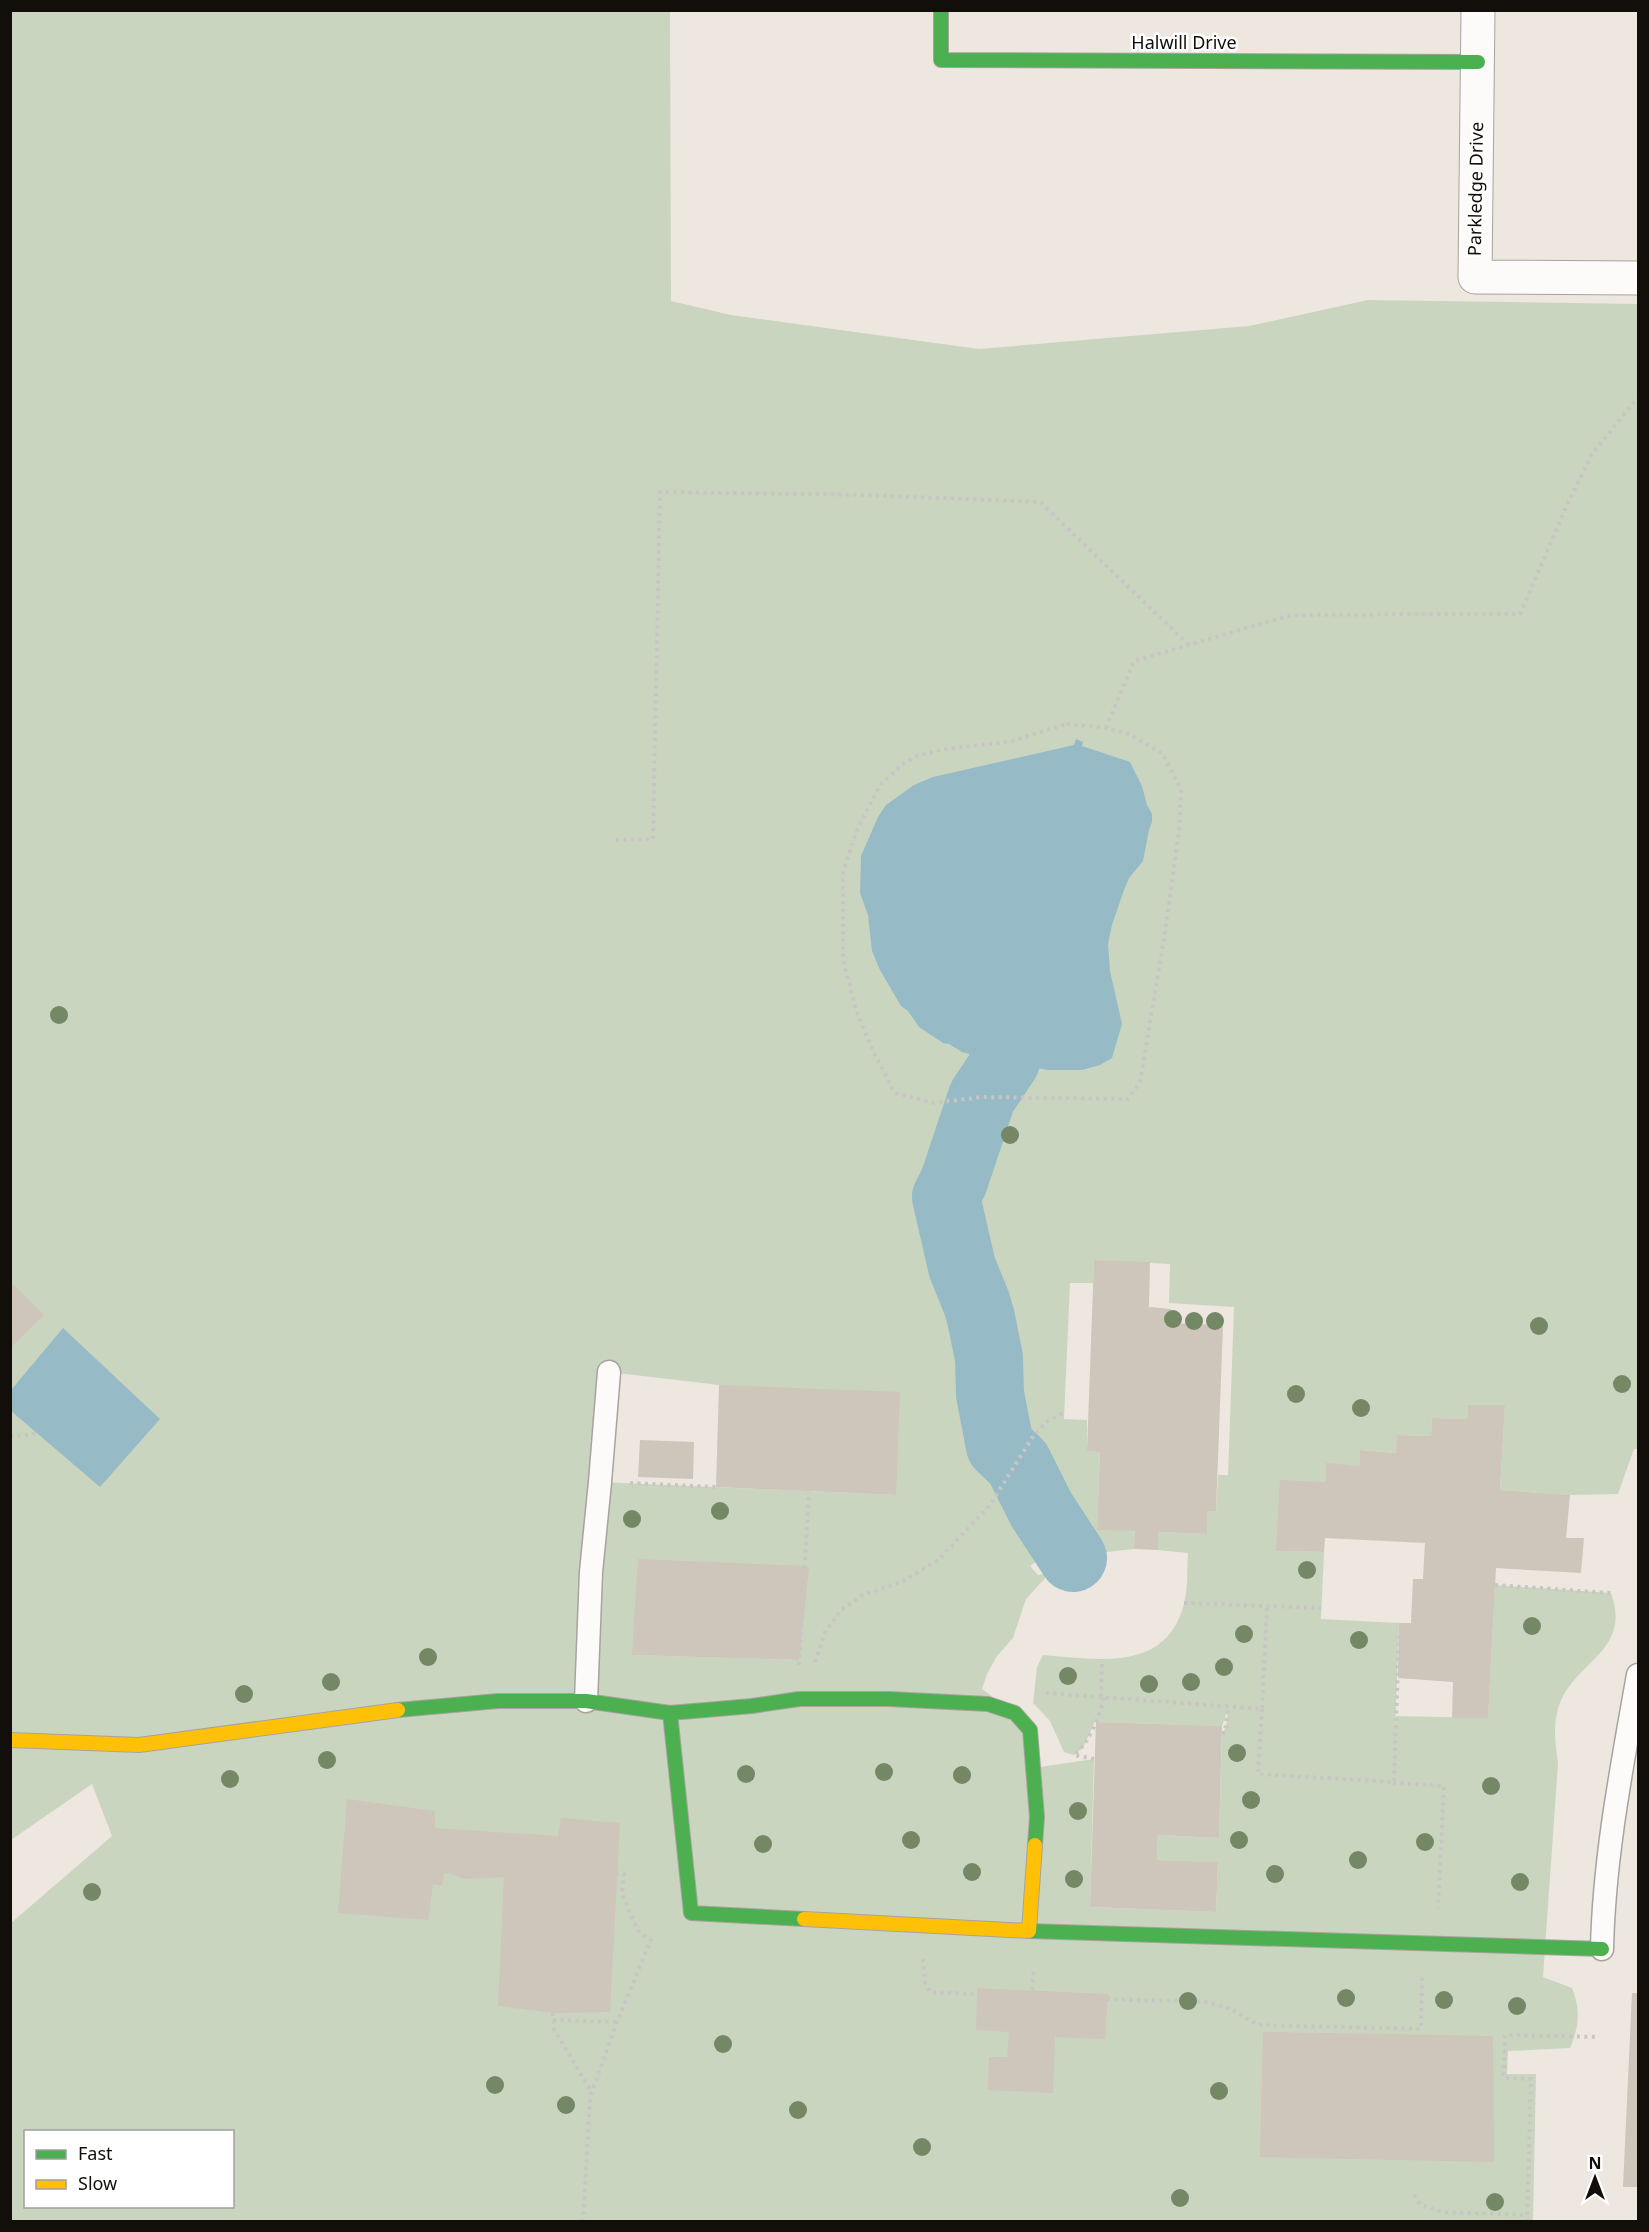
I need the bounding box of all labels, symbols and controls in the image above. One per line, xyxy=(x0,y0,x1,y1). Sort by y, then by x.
street label: Halwill Drive xyxy=(1131,30,1237,54)
street label: Parkledge Drive xyxy=(1462,122,1488,256)
legend xyxy=(24,2130,234,2208)
text: Fast xyxy=(78,2141,113,2165)
north arrow xyxy=(1565,2148,1625,2208)
text: N xyxy=(1588,2152,1602,2174)
text: Slow xyxy=(78,2171,117,2195)

